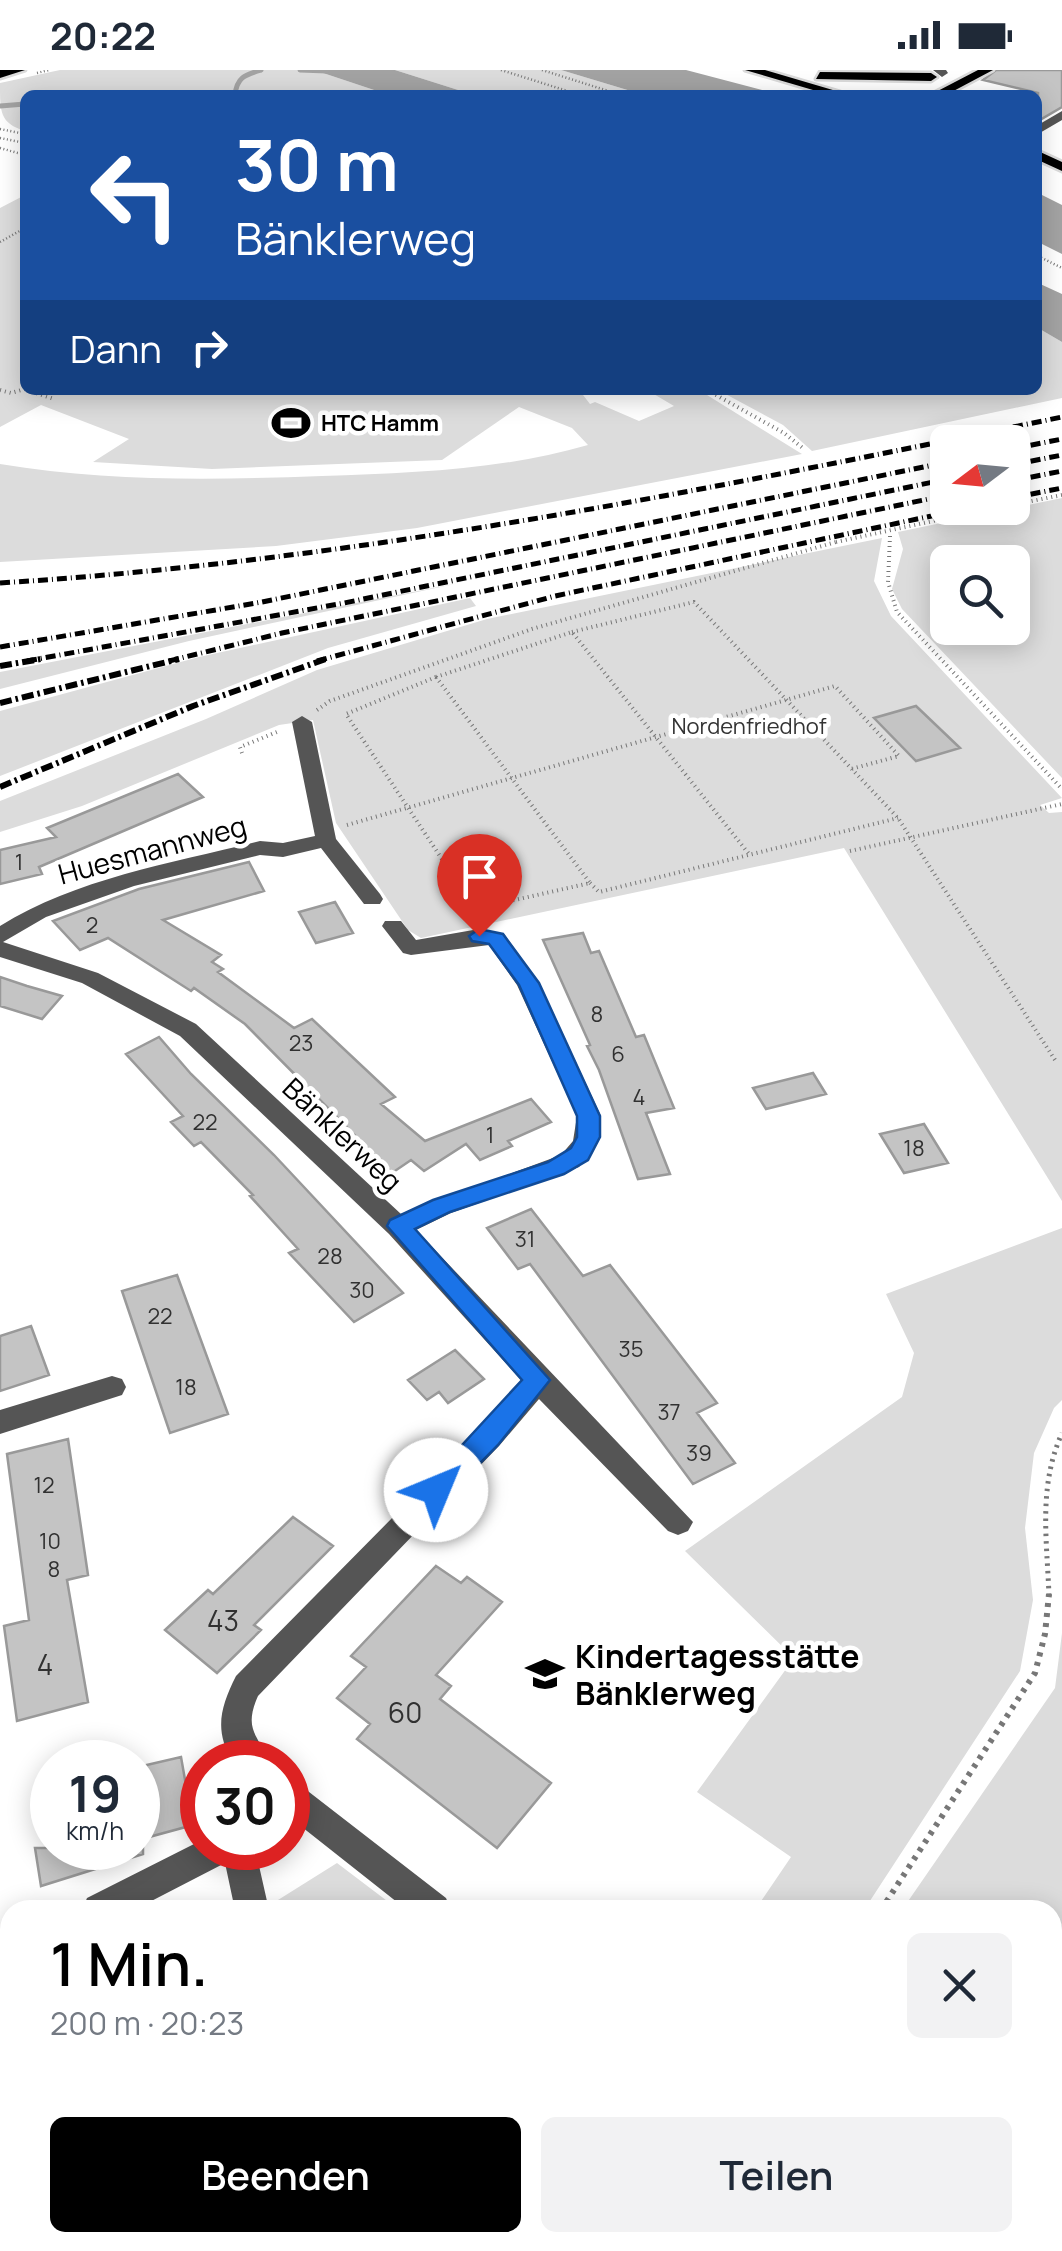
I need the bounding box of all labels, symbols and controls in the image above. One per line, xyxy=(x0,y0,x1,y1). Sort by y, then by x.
text: 20:22 xyxy=(50,9,156,61)
text: 30 m xyxy=(235,116,399,212)
icon: left xyxy=(70,130,200,260)
text: Bänklerweg xyxy=(235,207,476,269)
icon: right xyxy=(182,320,237,375)
text: Dann xyxy=(70,322,162,374)
sports icon: HTC Hamm xyxy=(270,402,312,444)
place label: HTC Hamm xyxy=(321,408,439,438)
north arrow xyxy=(930,425,1030,525)
map controls xyxy=(930,425,1030,645)
button: search xyxy=(930,545,1030,645)
park label: Nordenfriedhof xyxy=(671,711,827,741)
street label: Huesmannweg xyxy=(54,806,250,892)
pin xyxy=(437,834,522,937)
house number: 1 xyxy=(15,847,23,877)
icon: arrive xyxy=(452,849,507,904)
house number: 2 xyxy=(86,910,98,940)
house number: 8 xyxy=(591,999,603,1029)
house number: 23 xyxy=(289,1028,313,1058)
house number: 6 xyxy=(611,1039,625,1069)
street label: Bänklerweg xyxy=(275,1069,411,1199)
house number: 4 xyxy=(633,1082,645,1112)
house number: 22 xyxy=(192,1107,218,1137)
house number: 1 xyxy=(486,1120,494,1150)
house number: 18 xyxy=(903,1133,925,1163)
house number: 31 xyxy=(515,1224,535,1254)
house number: 28 xyxy=(317,1241,343,1271)
house number: 30 xyxy=(349,1275,375,1305)
house number: 22 xyxy=(147,1301,173,1331)
house number: 35 xyxy=(619,1334,643,1364)
house number: 18 xyxy=(175,1372,197,1402)
house number: 37 xyxy=(657,1397,681,1427)
position arrow xyxy=(384,1438,488,1542)
house number: 39 xyxy=(686,1438,712,1468)
house number: 12 xyxy=(33,1470,55,1500)
house number: 10 xyxy=(39,1526,61,1556)
house number: 8 xyxy=(48,1554,60,1584)
house number: 43 xyxy=(207,1601,239,1639)
place label: Kindertagesstätte Bänklerweg xyxy=(575,1634,860,1715)
house number: 4 xyxy=(37,1645,53,1683)
school or university icon: Kindertagesstätte Bänklerweg xyxy=(524,1653,566,1695)
house number: 60 xyxy=(388,1693,422,1731)
speed limit sign: 30 xyxy=(180,1740,310,1870)
text: 19 xyxy=(69,1759,121,1827)
text: km/h xyxy=(66,1813,124,1848)
text: 1 Min. xyxy=(50,1922,208,2004)
button: close xyxy=(907,1933,1012,2038)
text: 200 m · 20:23 xyxy=(50,2001,244,2045)
button: Beenden xyxy=(50,2117,521,2232)
button: Teilen xyxy=(541,2117,1012,2232)

